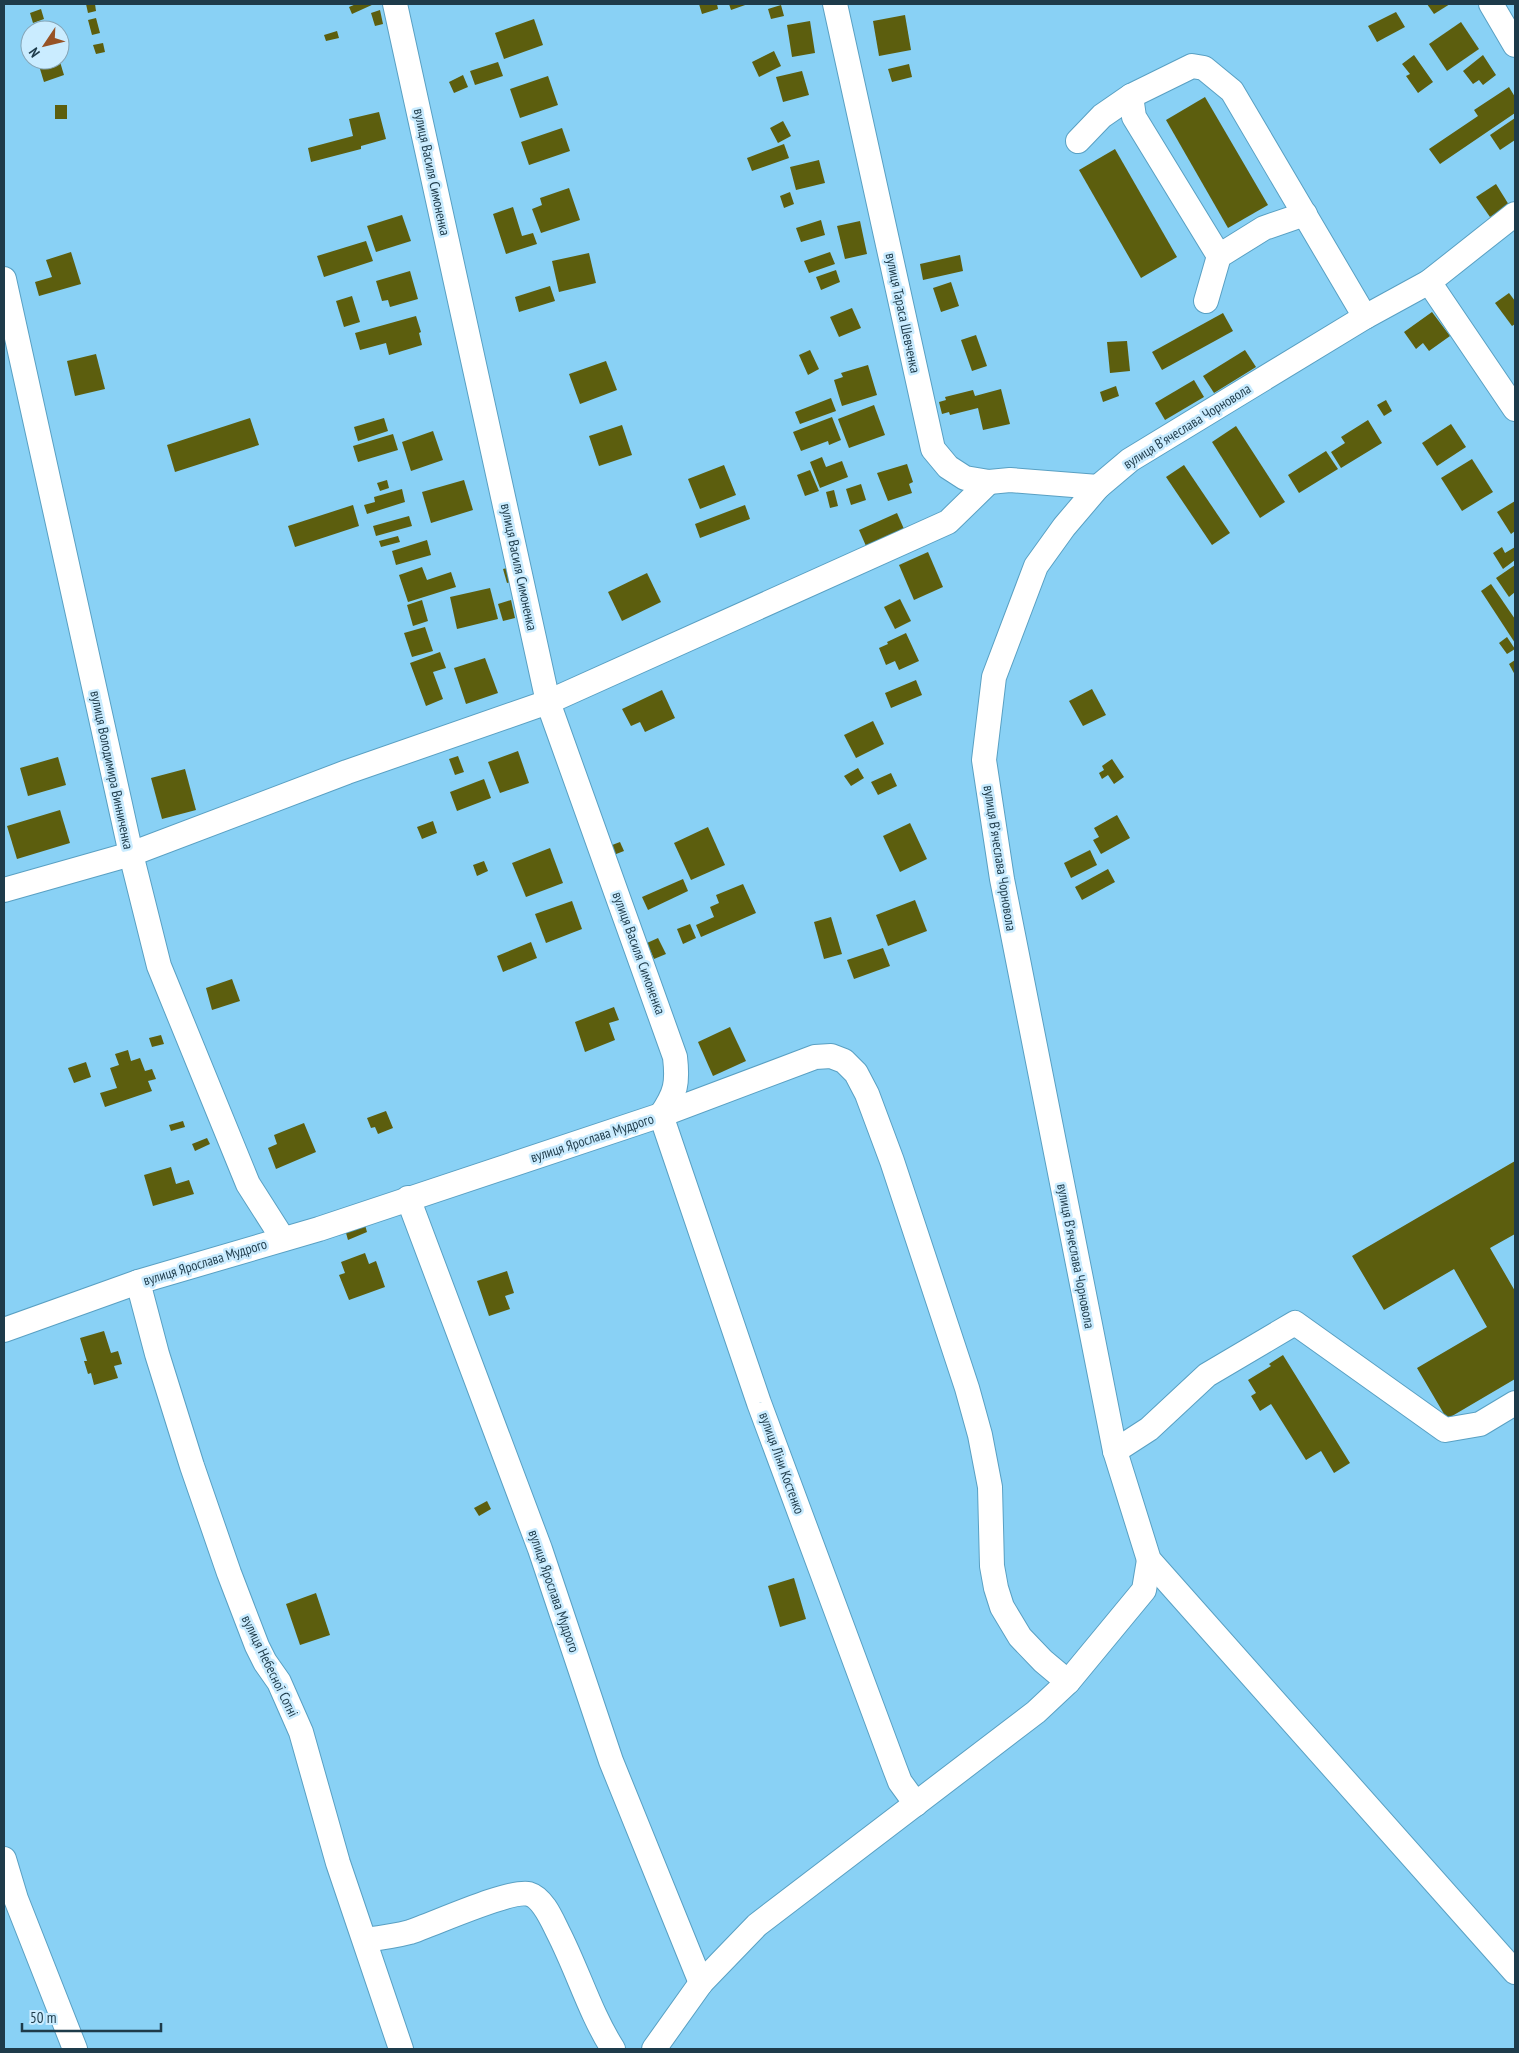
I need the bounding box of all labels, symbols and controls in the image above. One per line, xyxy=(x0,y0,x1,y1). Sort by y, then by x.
north arrow xyxy=(20,20,70,70)
text: N xyxy=(25,44,44,61)
street label: вулиця Василя Симоненка xyxy=(410,107,454,237)
street label: вулиця Тараса Шевченка xyxy=(881,251,925,375)
street label: вулиця Вʼячеслава Чорновола xyxy=(1120,379,1254,473)
street label: вулиця Василя Симоненка xyxy=(497,502,541,632)
street label: вулиця Володимира Винниченка xyxy=(86,689,138,851)
street label: вулиця Вʼячеслава Чорновола xyxy=(980,784,1020,932)
street label: вулиця Василя Симоненка xyxy=(608,889,670,1017)
street label: вулиця Ярослава Мудрого xyxy=(528,1110,656,1166)
street label: вулиця Вʼячеслава Чорновола xyxy=(1053,1182,1099,1330)
street label: вулиця Ярослава Мудрого xyxy=(141,1235,269,1289)
street label: вулиця Ліни Костенко xyxy=(755,1410,809,1516)
street label: вулиця Ярослава Мудрого xyxy=(525,1527,583,1655)
street label: вулиця Небесної Сотні xyxy=(238,1612,302,1720)
scale bar xyxy=(22,2000,161,2032)
text: 50 m xyxy=(30,2008,56,2027)

